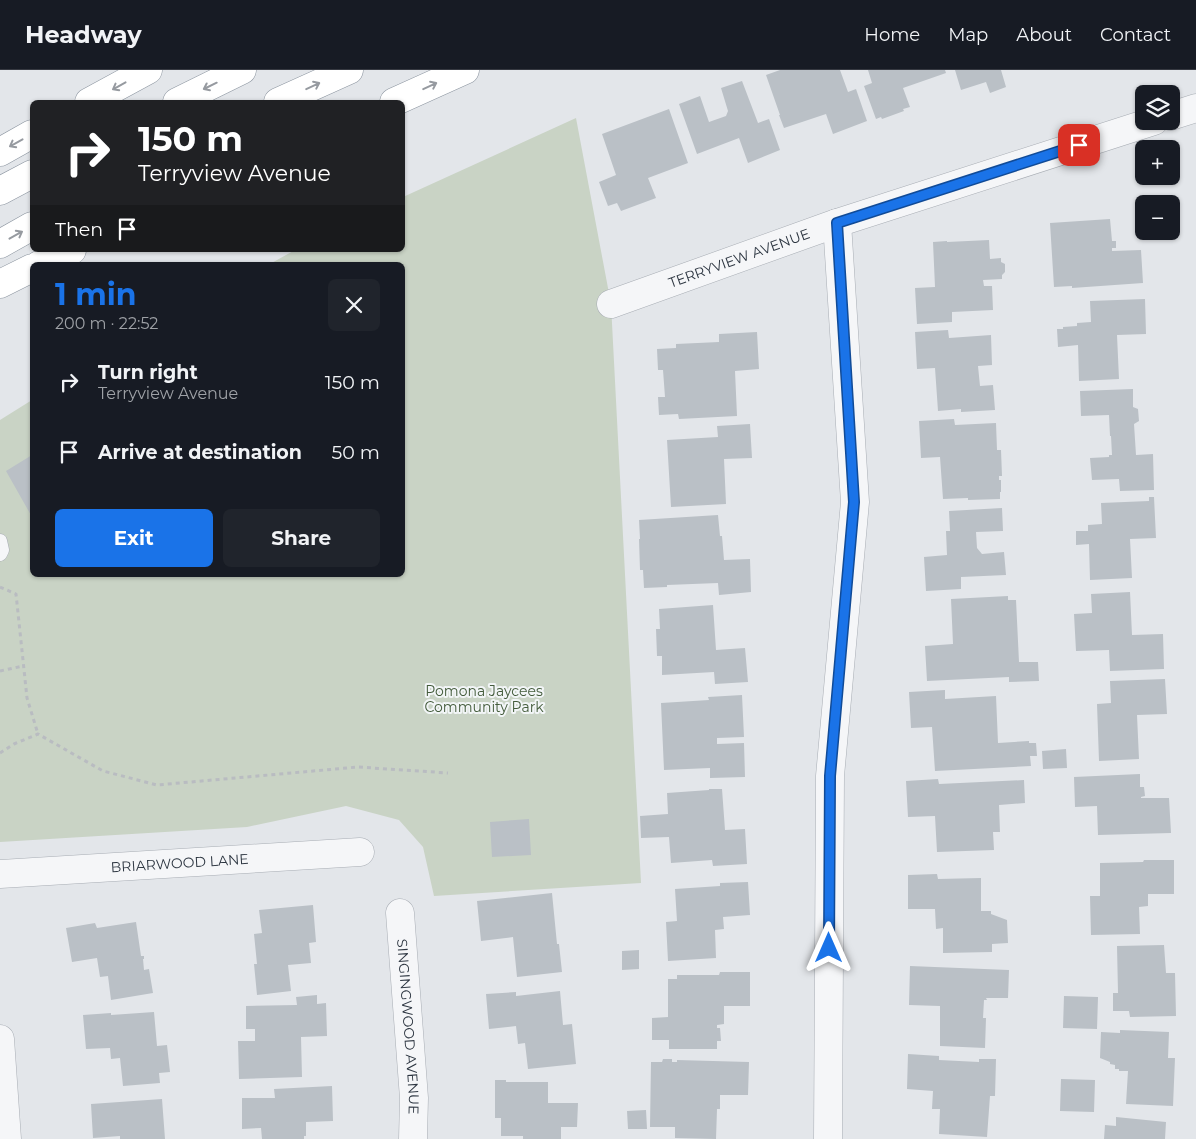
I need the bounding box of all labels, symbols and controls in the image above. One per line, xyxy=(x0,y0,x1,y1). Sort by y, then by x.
text: Headway xyxy=(25,20,142,49)
text: Home xyxy=(864,24,920,46)
text: Map xyxy=(948,24,988,46)
text: About xyxy=(1016,24,1072,46)
text: Contact xyxy=(1100,24,1171,46)
one-way arrow xyxy=(202,81,217,91)
one-way arrow xyxy=(305,81,320,91)
one-way arrow xyxy=(422,81,437,91)
one-way arrow xyxy=(112,82,126,92)
map controls xyxy=(1135,85,1180,240)
button: layers xyxy=(1135,85,1180,130)
text: 150 m xyxy=(138,117,243,160)
icon: right xyxy=(55,120,120,185)
pin xyxy=(1058,124,1100,166)
icon: arrive xyxy=(1065,131,1093,159)
one-way arrow xyxy=(9,138,24,148)
button: + xyxy=(1135,140,1180,185)
text: Terryview Avenue xyxy=(138,160,331,187)
button: − xyxy=(1135,195,1180,240)
icon: arrive xyxy=(113,215,141,243)
text: Then xyxy=(55,218,103,241)
street label: TERRYVIEW AVENUE xyxy=(666,225,812,292)
one-way arrow xyxy=(9,230,24,240)
text: 1 min xyxy=(55,276,136,313)
button: close xyxy=(328,279,380,331)
text: 200 m · 22:52 xyxy=(55,314,158,333)
text: Turn right xyxy=(98,361,198,384)
icon: right xyxy=(55,368,83,396)
text: 150 m xyxy=(325,371,380,394)
text: Terryview Avenue xyxy=(98,384,238,403)
icon: arrive xyxy=(55,438,83,466)
text: Arrive at destination xyxy=(98,441,302,464)
text: 50 m xyxy=(332,441,380,464)
button: Exit xyxy=(55,509,213,567)
button: Share xyxy=(223,509,380,567)
park label: Pomona Jaycees Community Park xyxy=(424,682,544,716)
street label: BRIARWOOD LANE xyxy=(110,850,249,876)
position arrow xyxy=(802,921,854,973)
street label: SINGINGWOOD AVENUE xyxy=(393,938,423,1115)

